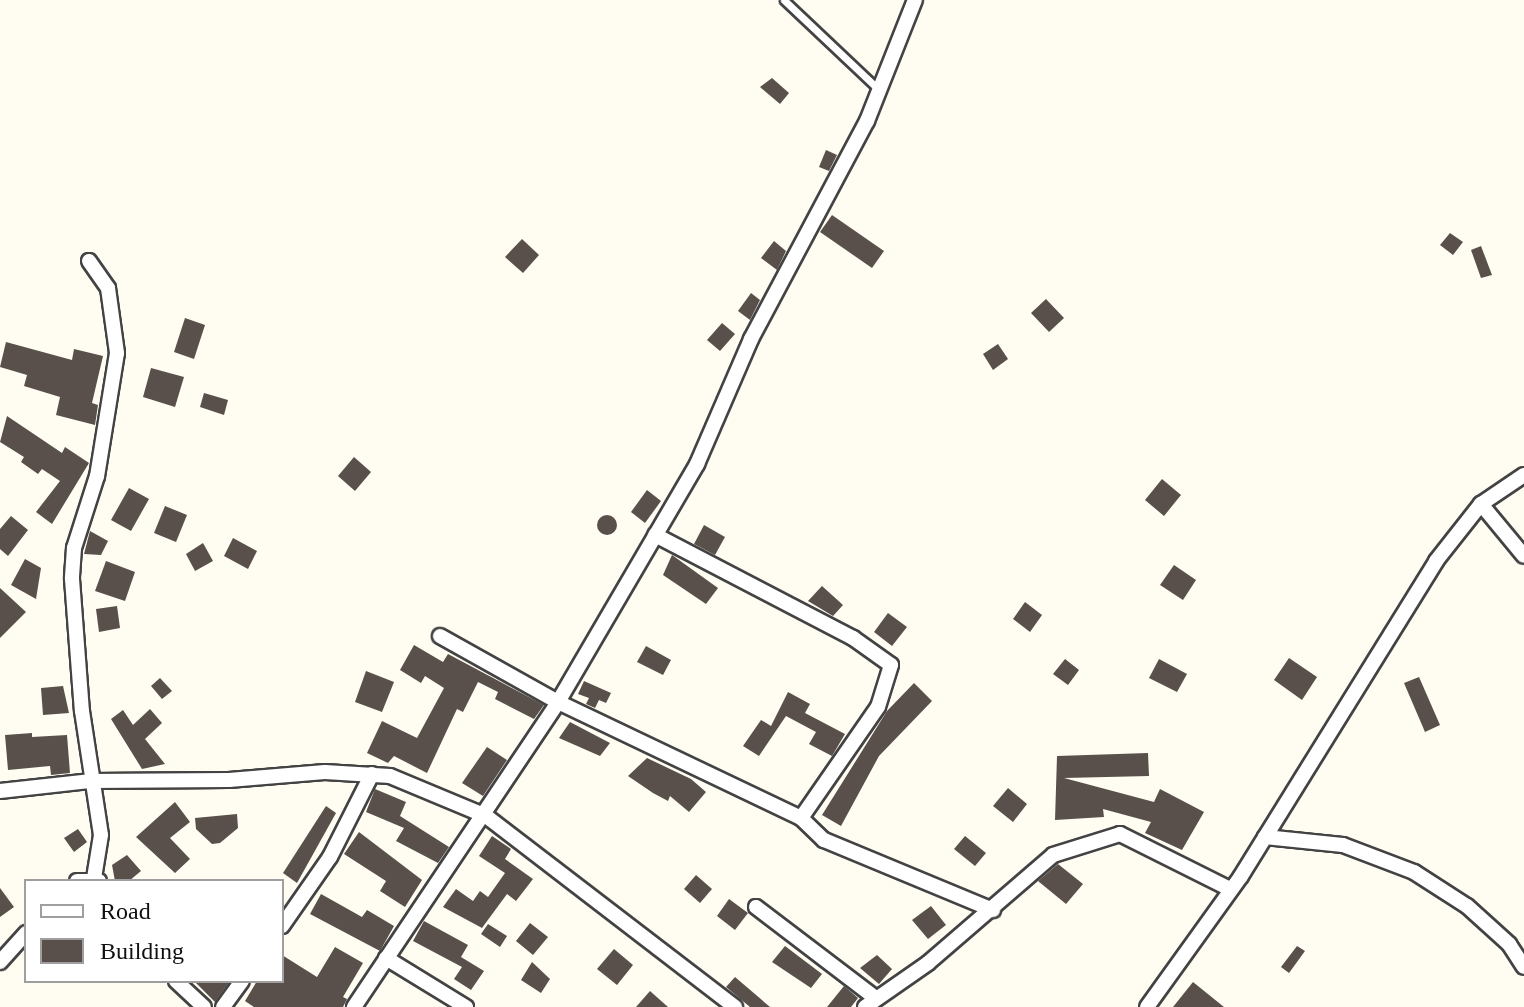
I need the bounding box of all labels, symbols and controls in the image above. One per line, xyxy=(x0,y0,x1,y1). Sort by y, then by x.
legend xyxy=(24,879,284,983)
text: Road xyxy=(100,898,151,924)
text: Building xyxy=(100,938,184,964)

